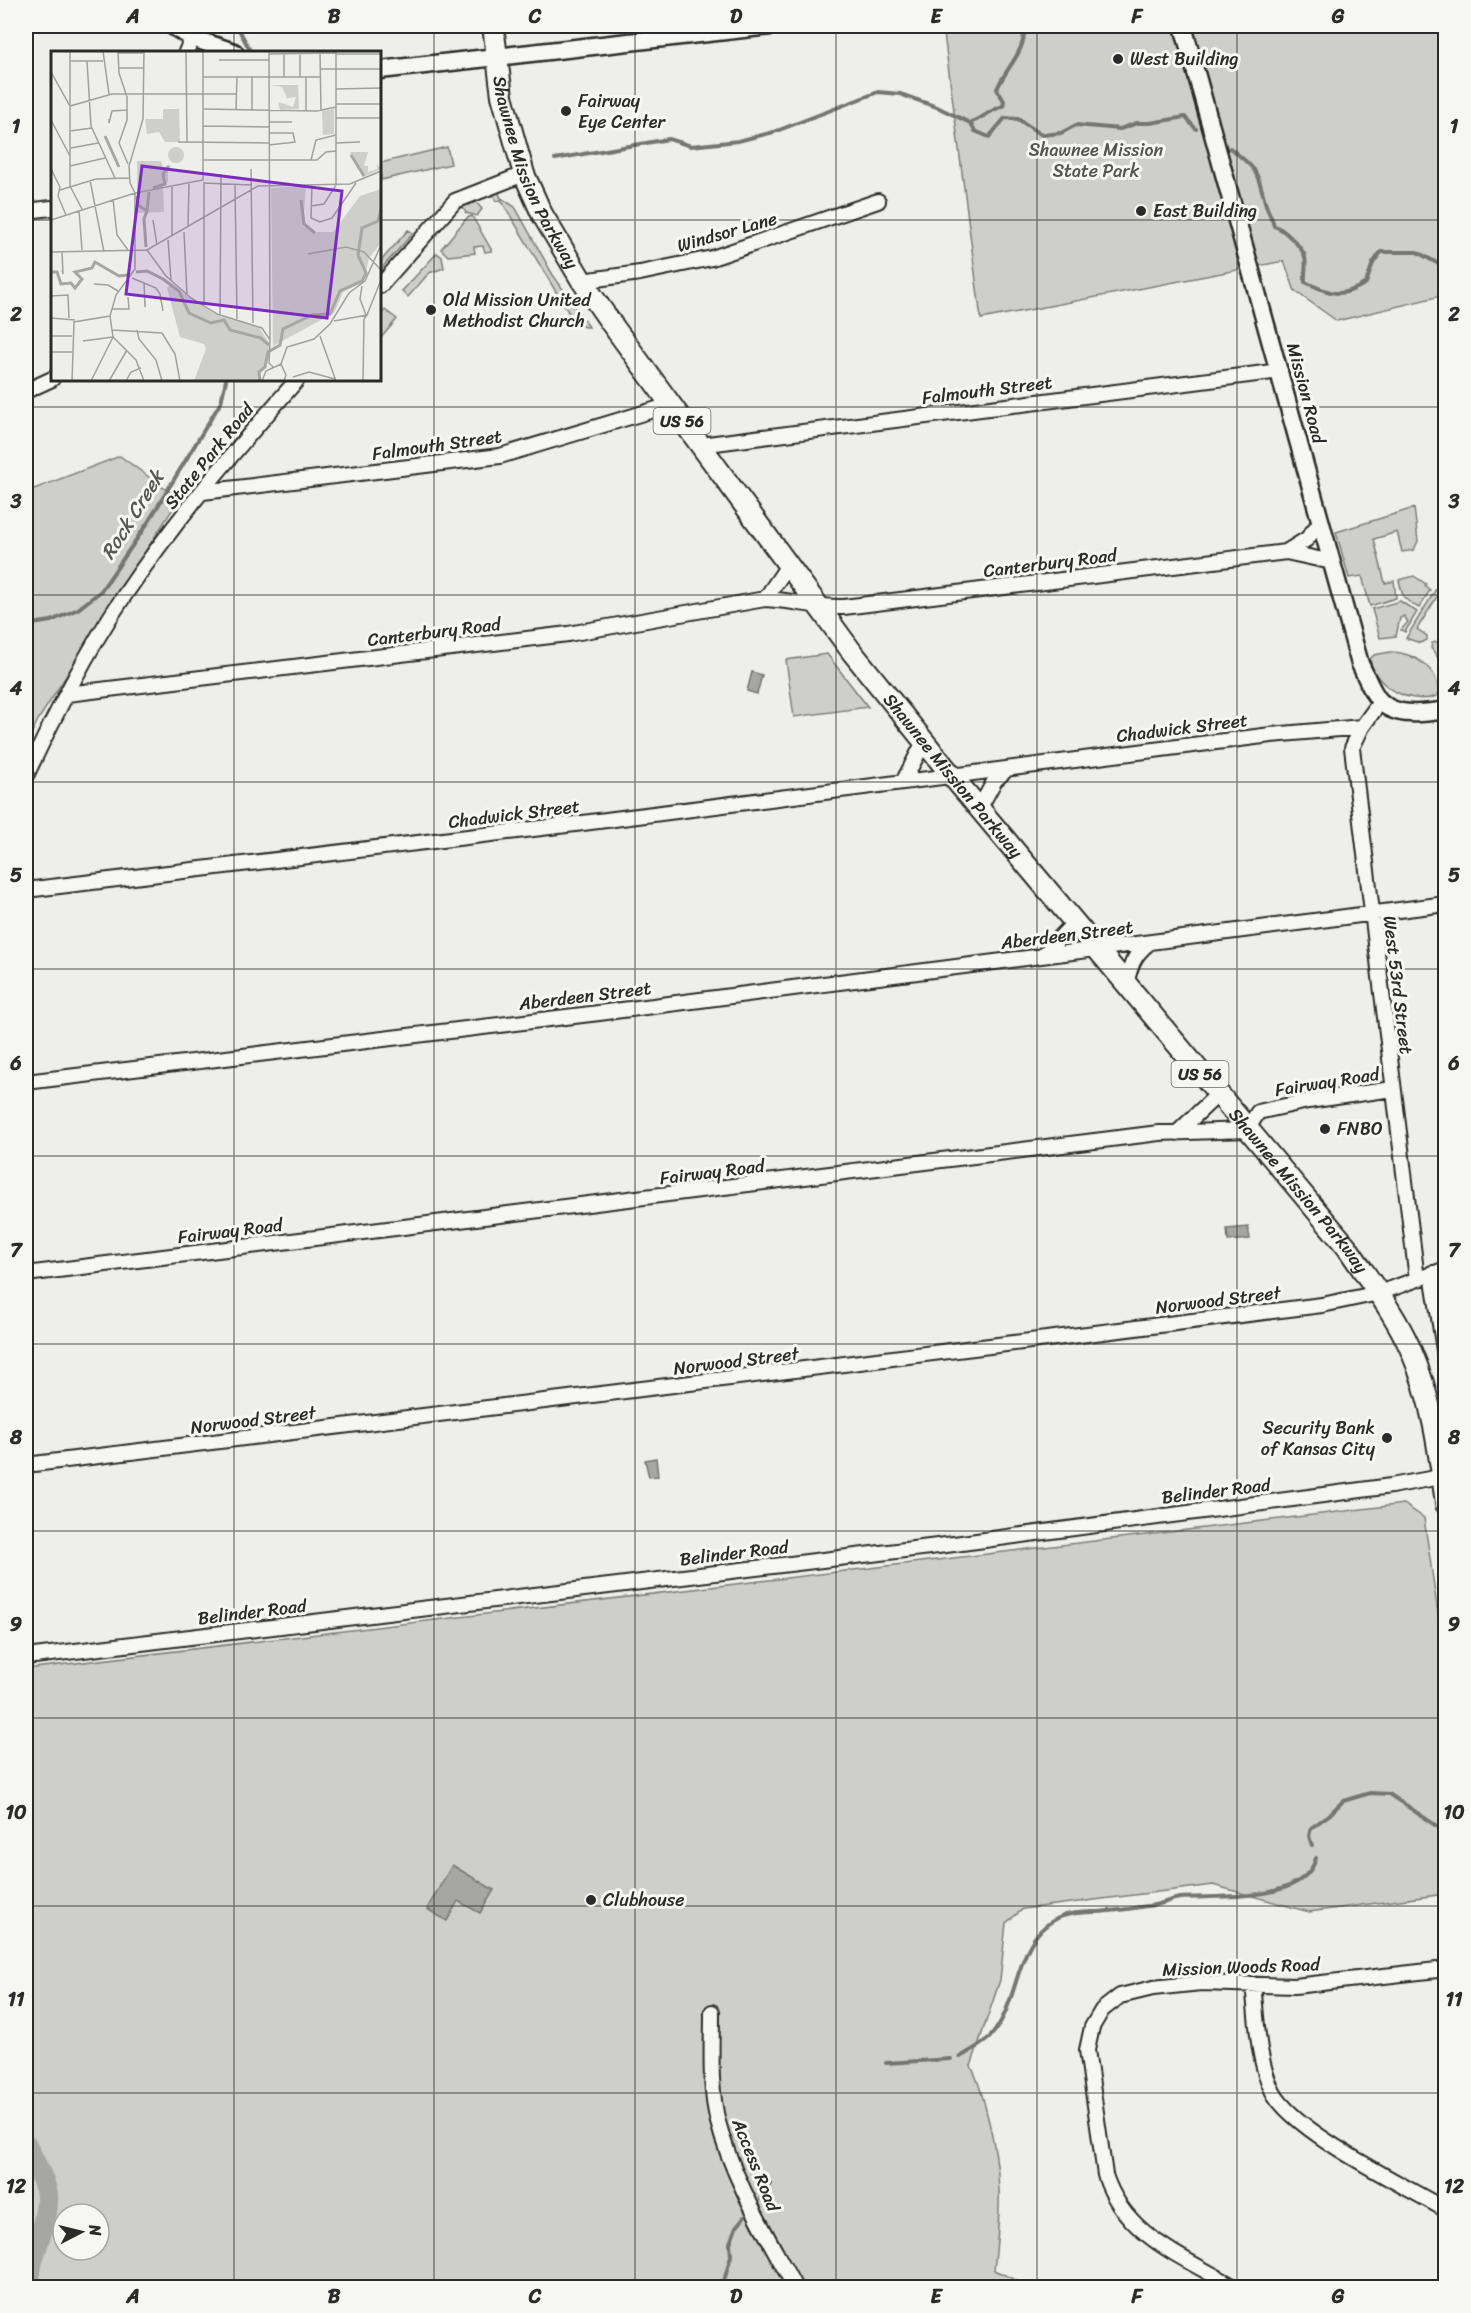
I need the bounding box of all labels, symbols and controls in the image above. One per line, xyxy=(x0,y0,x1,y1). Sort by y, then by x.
text: A xyxy=(125,0,140,34)
text: B xyxy=(328,0,341,34)
text: C xyxy=(528,0,542,34)
text: D xyxy=(730,0,743,34)
text: E xyxy=(930,0,943,34)
text: F xyxy=(1131,0,1144,34)
text: G xyxy=(1331,0,1345,34)
place label: West Building xyxy=(1130,43,1239,75)
inset map xyxy=(51,51,381,381)
marker: West Building xyxy=(1111,52,1125,66)
street label: Shawnee Mission Parkway xyxy=(484,74,588,276)
place label: Fairway Eye Center xyxy=(578,85,666,138)
marker: Fairway Eye Center xyxy=(559,104,573,118)
text: 1 xyxy=(12,109,21,144)
text: 1 xyxy=(1450,109,1459,144)
park label: Shawnee Mission State Park xyxy=(1029,134,1163,187)
place label: East Building xyxy=(1153,195,1257,227)
street label: Windsor Lane xyxy=(673,202,781,262)
marker: East Building xyxy=(1134,204,1148,218)
place label: Old Mission United Methodist Church xyxy=(443,284,592,337)
text: 2 xyxy=(9,297,22,332)
text: 2 xyxy=(1447,297,1460,332)
marker: Old Mission United Methodist Church xyxy=(424,303,438,317)
street label: Mission Road xyxy=(1277,339,1335,448)
street label: Falmouth Street xyxy=(920,366,1054,414)
street label: State Park Road xyxy=(156,394,263,516)
road number: US 56 xyxy=(654,408,710,434)
street label: Falmouth Street xyxy=(370,420,504,470)
water label: Rock Creek xyxy=(91,462,175,567)
text: 3 xyxy=(10,484,22,519)
text: 3 xyxy=(1448,484,1460,519)
street label: Canterbury Road xyxy=(982,539,1120,587)
street label: Canterbury Road xyxy=(366,608,504,656)
text: 4 xyxy=(9,671,23,706)
text: 4 xyxy=(1447,671,1461,706)
street label: Shawnee Mission Parkway xyxy=(875,686,1031,866)
street label: Chadwick Street xyxy=(1114,704,1250,752)
street label: Chadwick Street xyxy=(446,790,582,838)
text: 5 xyxy=(10,858,22,893)
text: 5 xyxy=(1448,858,1460,893)
street label: Aberdeen Street xyxy=(998,911,1135,959)
street label: West 53rd Street xyxy=(1374,914,1422,1056)
street label: Aberdeen Street xyxy=(516,972,653,1020)
text: 6 xyxy=(9,1046,22,1081)
text: 6 xyxy=(1447,1046,1460,1081)
street label: Fairway Road xyxy=(1273,1058,1383,1106)
road number: US 56 xyxy=(1172,1061,1228,1087)
street label: Shawnee Mission Parkway xyxy=(1220,1100,1377,1281)
place label: FNBO xyxy=(1337,1113,1383,1145)
marker: FNBO xyxy=(1318,1122,1332,1136)
street label: Fairway Road xyxy=(658,1150,768,1194)
street label: Fairway Road xyxy=(176,1209,286,1253)
text: 7 xyxy=(10,1233,23,1268)
text: 7 xyxy=(1448,1233,1461,1268)
street label: Norwood Street xyxy=(1154,1276,1283,1324)
street label: Norwood Street xyxy=(672,1337,801,1385)
street label: Norwood Street xyxy=(189,1396,318,1444)
place label: Security Bank of Kansas City xyxy=(1261,1412,1376,1465)
text: 8 xyxy=(9,1420,23,1455)
text: 8 xyxy=(1447,1420,1461,1455)
marker: Security Bank of Kansas City xyxy=(1380,1431,1394,1445)
street label: Belinder Road xyxy=(1160,1468,1274,1514)
street label: Belinder Road xyxy=(678,1530,792,1576)
street label: Belinder Road xyxy=(196,1589,310,1635)
text: 9 xyxy=(10,1607,22,1642)
text: 9 xyxy=(1448,1607,1460,1642)
text: 10 xyxy=(5,1795,27,1830)
text: 10 xyxy=(1443,1795,1465,1830)
place label: Clubhouse xyxy=(603,1884,684,1916)
marker: Clubhouse xyxy=(584,1893,598,1907)
street label: Mission Woods Road xyxy=(1162,1948,1322,1986)
text: 11 xyxy=(7,1982,25,2017)
text: 11 xyxy=(1445,1982,1463,2017)
street label: Access Road xyxy=(722,2113,790,2218)
text: 12 xyxy=(6,2169,27,2204)
text: 12 xyxy=(1444,2169,1465,2204)
north arrow xyxy=(51,2202,111,2262)
text: N xyxy=(80,2222,111,2238)
text: A xyxy=(125,2279,140,2313)
text: B xyxy=(328,2279,341,2313)
text: C xyxy=(528,2279,542,2313)
text: D xyxy=(730,2279,743,2313)
text: E xyxy=(930,2279,943,2313)
text: F xyxy=(1131,2279,1144,2313)
text: G xyxy=(1331,2279,1345,2313)

